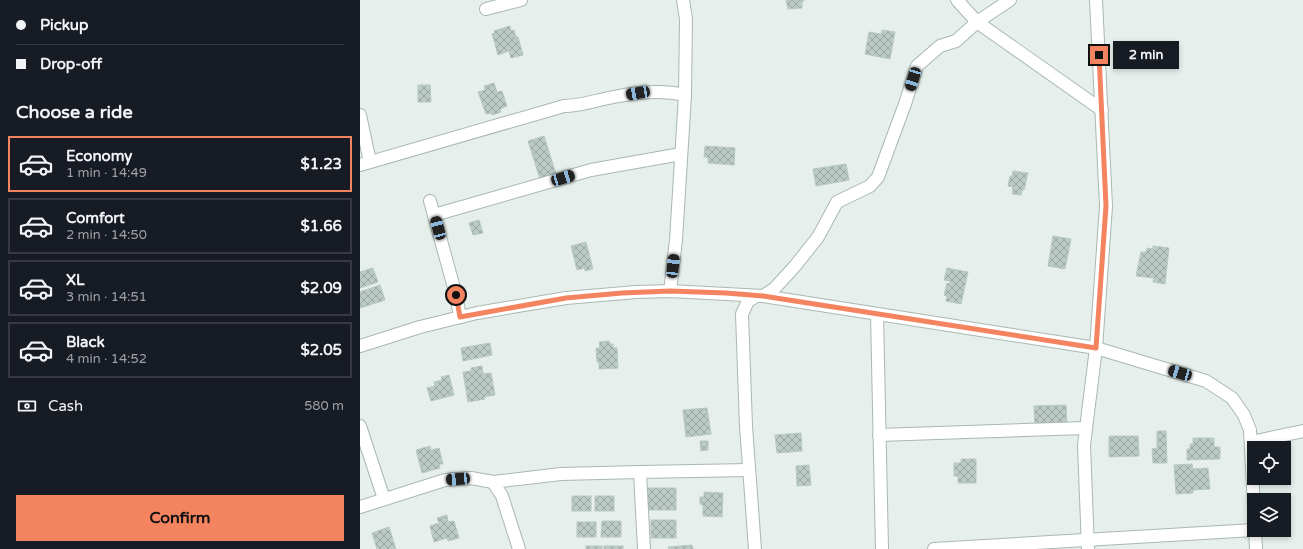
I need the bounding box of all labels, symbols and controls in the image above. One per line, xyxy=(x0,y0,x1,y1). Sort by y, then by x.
text: Pickup xyxy=(40,16,88,34)
callout: 2 min xyxy=(1113,41,1179,69)
route end xyxy=(1090,46,1108,64)
text: 2 min xyxy=(1129,47,1163,63)
text: Drop-off xyxy=(40,55,102,73)
car xyxy=(904,66,922,92)
car xyxy=(625,85,651,101)
text: Choose a ride xyxy=(16,101,133,123)
icon: car xyxy=(18,146,54,182)
text: Economy xyxy=(66,147,132,165)
text: $1.23 xyxy=(301,155,342,173)
text: 1 min · 14:49 xyxy=(66,165,147,181)
car xyxy=(550,169,576,187)
icon: car xyxy=(18,208,54,244)
text: Comfort xyxy=(66,209,125,227)
car xyxy=(429,215,447,241)
text: $1.66 xyxy=(301,217,342,235)
text: 2 min · 14:50 xyxy=(66,227,147,243)
car xyxy=(666,253,680,279)
icon: car xyxy=(18,270,54,306)
text: XL xyxy=(66,271,85,289)
text: $2.09 xyxy=(301,279,342,297)
route start xyxy=(447,286,465,304)
text: 3 min · 14:51 xyxy=(66,289,147,305)
icon: car xyxy=(18,332,54,368)
text: Black xyxy=(66,333,105,351)
text: $2.05 xyxy=(301,341,342,359)
text: 4 min · 14:52 xyxy=(66,351,147,367)
car xyxy=(1167,364,1193,382)
icon: cash xyxy=(16,395,38,417)
text: Cash xyxy=(48,397,83,415)
text: 580 m xyxy=(304,398,344,414)
map controls xyxy=(1247,441,1291,537)
button: locate xyxy=(1247,441,1291,485)
car xyxy=(446,472,470,486)
button: layers xyxy=(1247,493,1291,537)
button: Confirm xyxy=(16,495,344,541)

